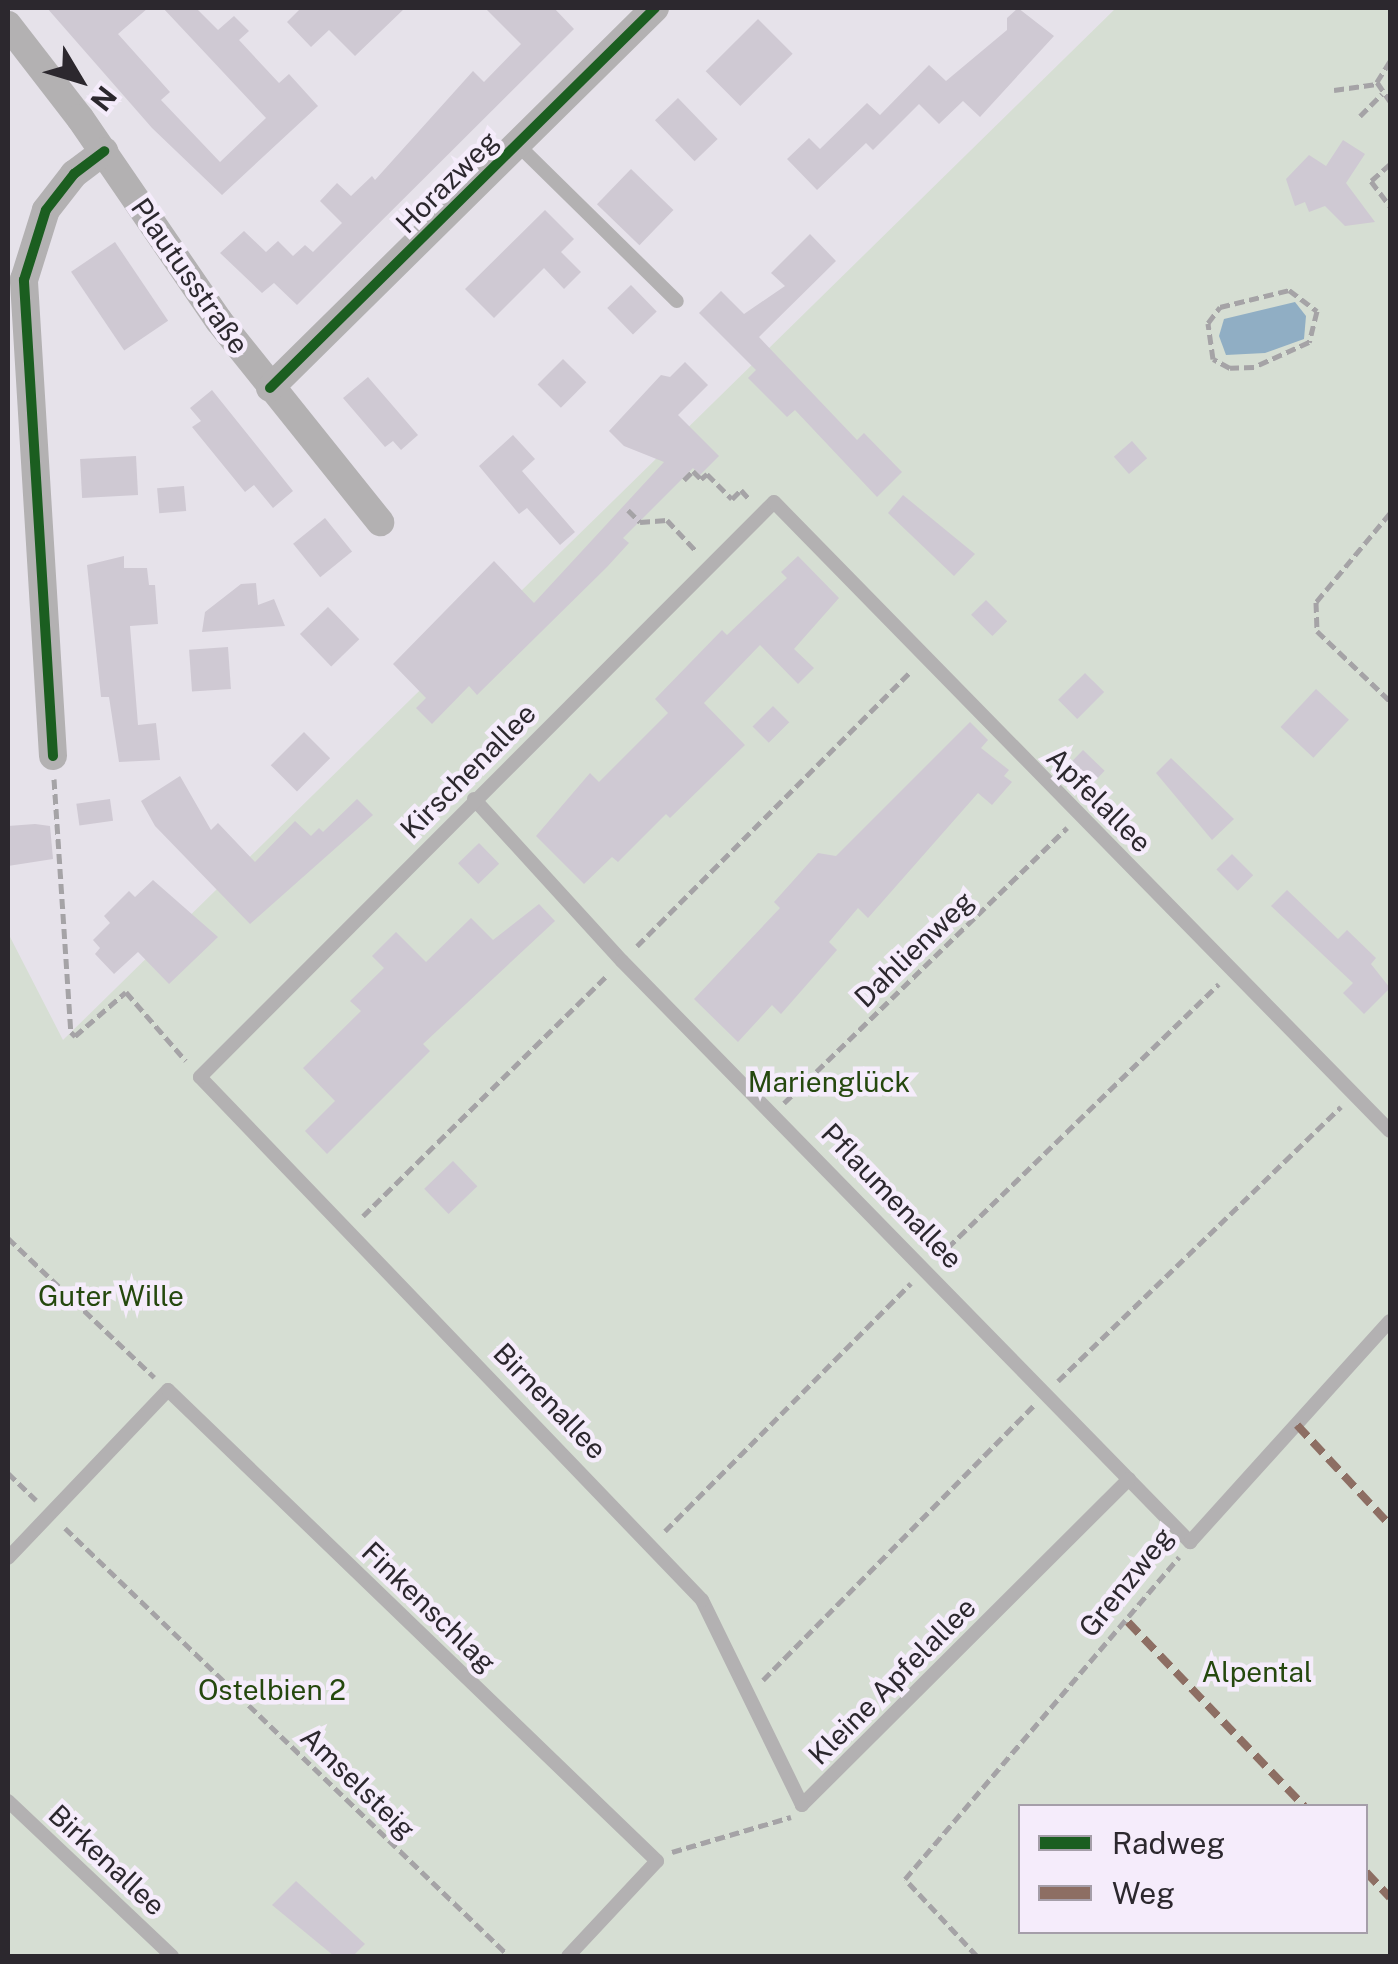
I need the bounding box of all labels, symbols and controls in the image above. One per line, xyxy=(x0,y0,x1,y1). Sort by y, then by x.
north arrow xyxy=(30,30,130,130)
text: N xyxy=(84,80,124,118)
street label: Horazweg xyxy=(389,124,505,240)
street label: Plautusstraße xyxy=(124,192,256,360)
street label: Kirschenallee xyxy=(393,696,543,846)
street label: Apfelallee xyxy=(1040,741,1158,859)
street label: Dahlienweg xyxy=(847,884,981,1014)
park label: Marienglück xyxy=(748,1065,910,1099)
street label: Pflaumenallee xyxy=(814,1116,970,1276)
park label: Guter Wille xyxy=(38,1279,184,1313)
street label: Birnenallee xyxy=(487,1336,613,1466)
street label: Grenzweg xyxy=(1072,1520,1180,1644)
street label: Finkenschlag xyxy=(355,1535,503,1679)
street label: Kleine Apfelallee xyxy=(801,1590,983,1772)
park label: Alpental xyxy=(1201,1655,1313,1689)
park label: Ostelbien 2 xyxy=(198,1673,346,1707)
street label: Amselsteig xyxy=(294,1720,422,1846)
street label: Birkenallee xyxy=(42,1798,172,1922)
legend xyxy=(1018,1804,1368,1934)
text: Radweg xyxy=(1112,1825,1225,1861)
text: Weg xyxy=(1112,1875,1175,1911)

